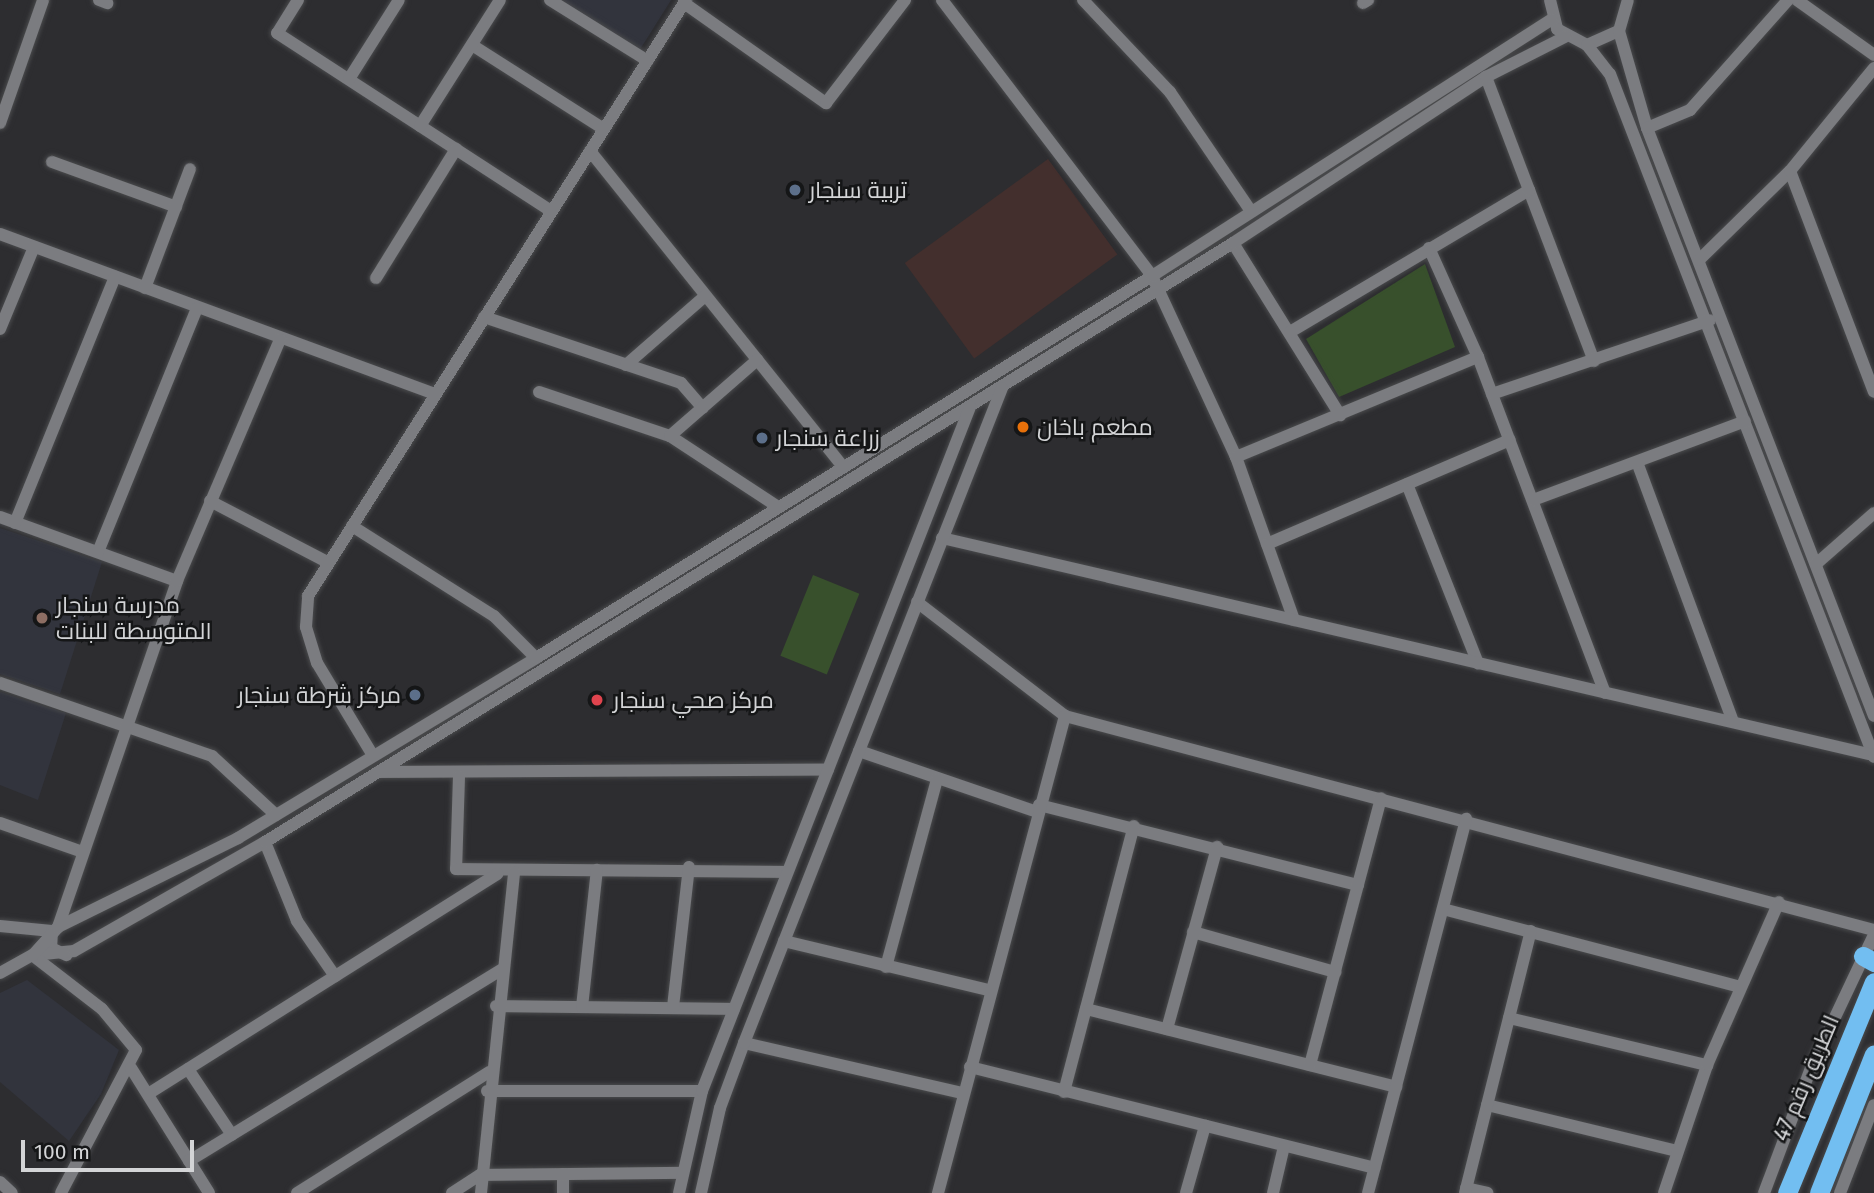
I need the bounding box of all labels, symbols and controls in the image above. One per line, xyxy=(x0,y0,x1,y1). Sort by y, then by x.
place label: تربية سنجار xyxy=(809,176,907,204)
marker: تربية سنجار xyxy=(787,182,803,198)
place label: مطعم باخان xyxy=(1037,413,1153,441)
marker: مطعم باخان xyxy=(1015,419,1031,435)
place label: زراعة سنجار xyxy=(776,424,880,452)
marker: زراعة سنجار xyxy=(754,430,770,446)
place label: مدرسة سنجار المتوسطة للبنات xyxy=(56,591,212,645)
marker: مدرسة سنجار المتوسطة للبنات xyxy=(34,610,50,626)
place label: مركز شرطة سنجار xyxy=(237,681,401,709)
place label: مركز صحي سنجار xyxy=(613,686,774,714)
marker: مركز شرطة سنجار xyxy=(407,687,423,703)
marker: مركز صحي سنجار xyxy=(587,690,607,710)
street label: الطريق رقم 47 xyxy=(1767,1011,1845,1145)
scale bar xyxy=(24,1126,198,1170)
text: 100 m xyxy=(34,1139,90,1165)

